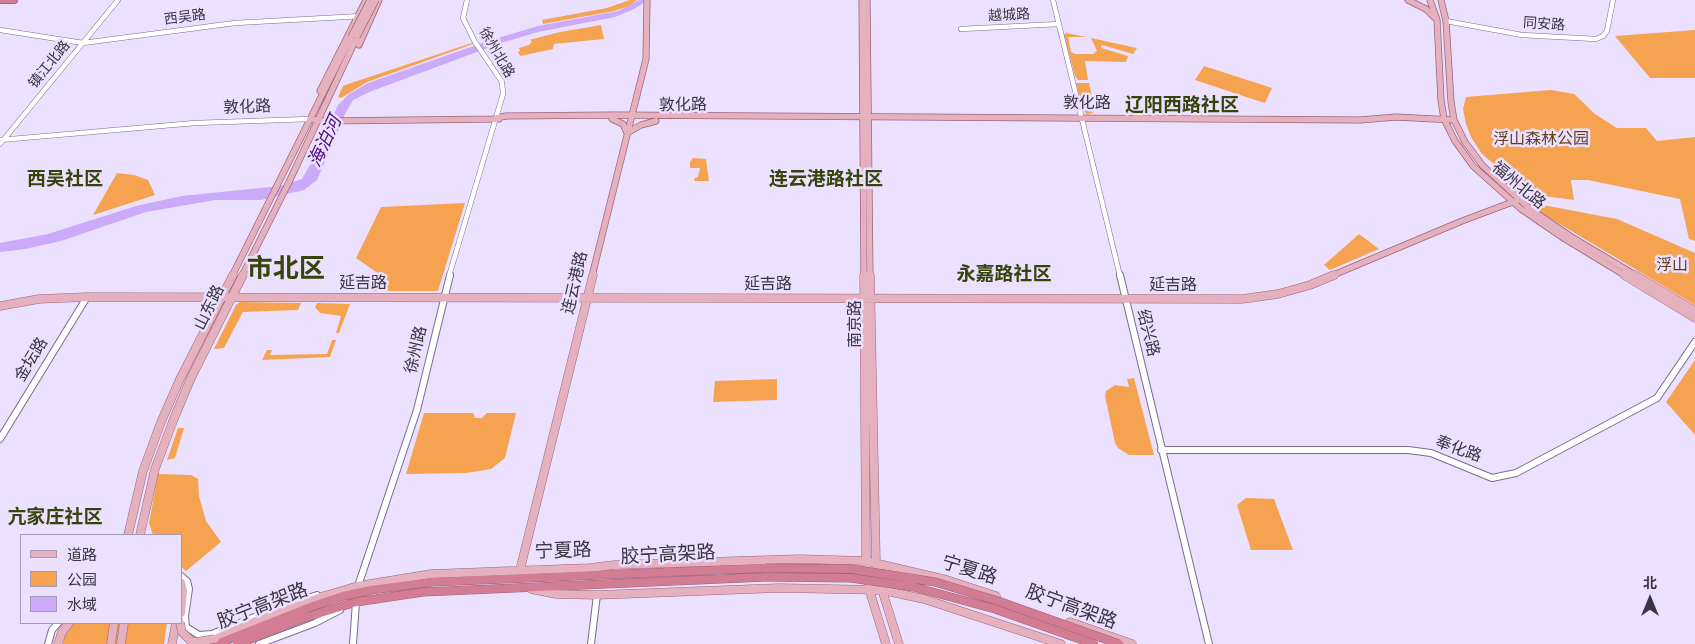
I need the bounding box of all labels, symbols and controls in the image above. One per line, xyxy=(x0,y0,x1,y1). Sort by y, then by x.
street label: 西吴路 xyxy=(163,7,207,29)
street label: 越城路 xyxy=(988,7,1030,25)
street label: 同安路 xyxy=(1522,15,1566,35)
street label: 徐州北路 xyxy=(475,25,517,81)
street label: 镇江北路 xyxy=(26,38,74,92)
street label: 敦化路 xyxy=(1063,94,1111,114)
district label: 辽阳西路社区 xyxy=(1125,95,1239,117)
street label: 敦化路 xyxy=(659,96,707,116)
street label: 敦化路 xyxy=(223,98,271,118)
water label: 海泊河 xyxy=(305,113,347,171)
park label: 浮山森林公园 xyxy=(1493,130,1589,150)
street label: 福州北路 xyxy=(1487,158,1549,214)
district label: 西吴社区 xyxy=(27,169,103,191)
district label: 连云港路社区 xyxy=(769,169,883,191)
street label: 连云港路 xyxy=(559,250,593,316)
district label: 市北区 xyxy=(247,255,325,287)
park label: 浮山 xyxy=(1656,256,1688,276)
district label: 永嘉路社区 xyxy=(957,264,1051,286)
street label: 延吉路 xyxy=(339,274,387,294)
street label: 延吉路 xyxy=(744,275,792,295)
street label: 延吉路 xyxy=(1149,276,1197,296)
street label: 山东路 xyxy=(191,282,229,334)
street label: 南京路 xyxy=(846,300,866,348)
street label: 绍兴路 xyxy=(1132,307,1162,359)
street label: 徐州路 xyxy=(402,324,432,376)
street label: 金坛路 xyxy=(11,334,53,386)
street label: 奉化路 xyxy=(1432,433,1484,467)
district label: 亢家庄社区 xyxy=(8,507,102,529)
legend xyxy=(20,534,182,624)
street label: 宁夏路 xyxy=(534,540,592,564)
street label: 胶宁高架路 xyxy=(620,542,716,570)
text: 道路 xyxy=(67,545,97,565)
street label: 宁夏路 xyxy=(938,552,1000,590)
text: 公园 xyxy=(67,570,97,590)
north arrow xyxy=(1625,574,1675,624)
text: 北 xyxy=(1643,574,1657,593)
street label: 胶宁高架路 xyxy=(215,579,311,635)
street label: 胶宁高架路 xyxy=(1022,581,1120,635)
text: 水域 xyxy=(67,595,97,615)

